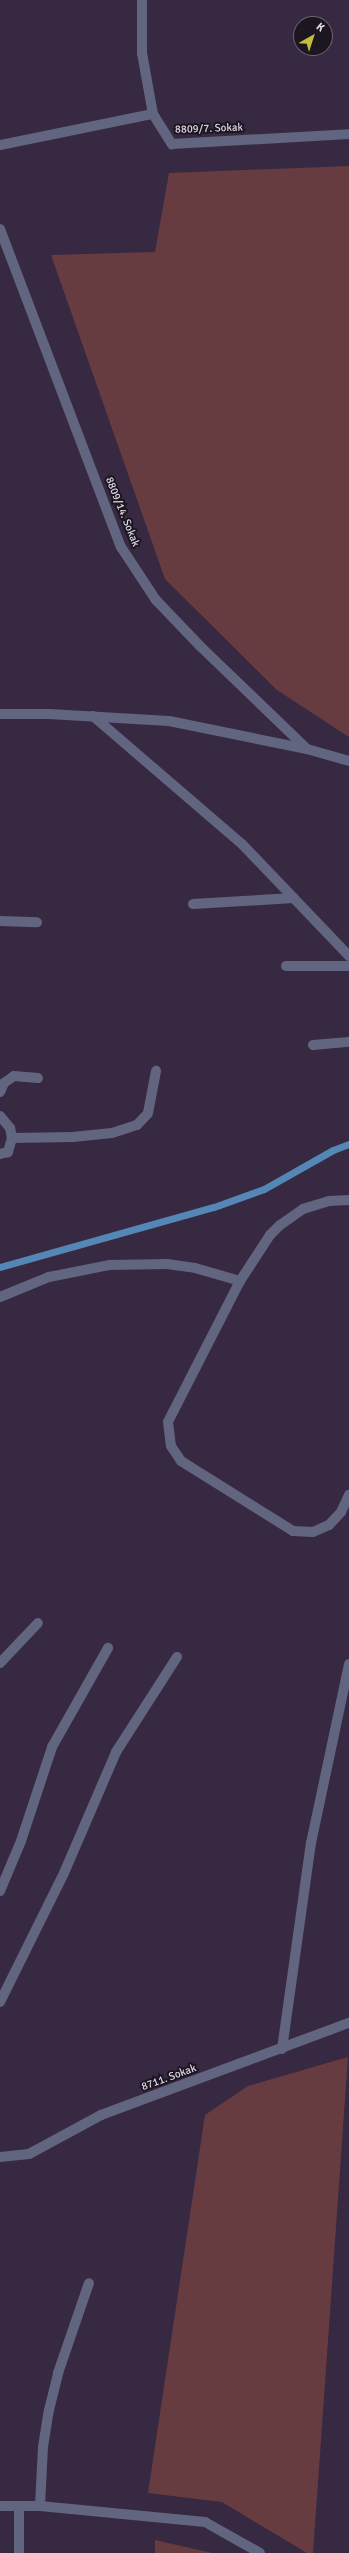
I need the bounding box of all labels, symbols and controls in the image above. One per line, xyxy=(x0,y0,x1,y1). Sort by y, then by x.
north arrow xyxy=(293,16,333,56)
text: K xyxy=(313,20,327,34)
street label: 8809/7. Sokak xyxy=(175,121,243,137)
street label: 8809/14. Sokak xyxy=(102,475,142,549)
street label: 8711. Sokak xyxy=(140,2062,198,2094)

